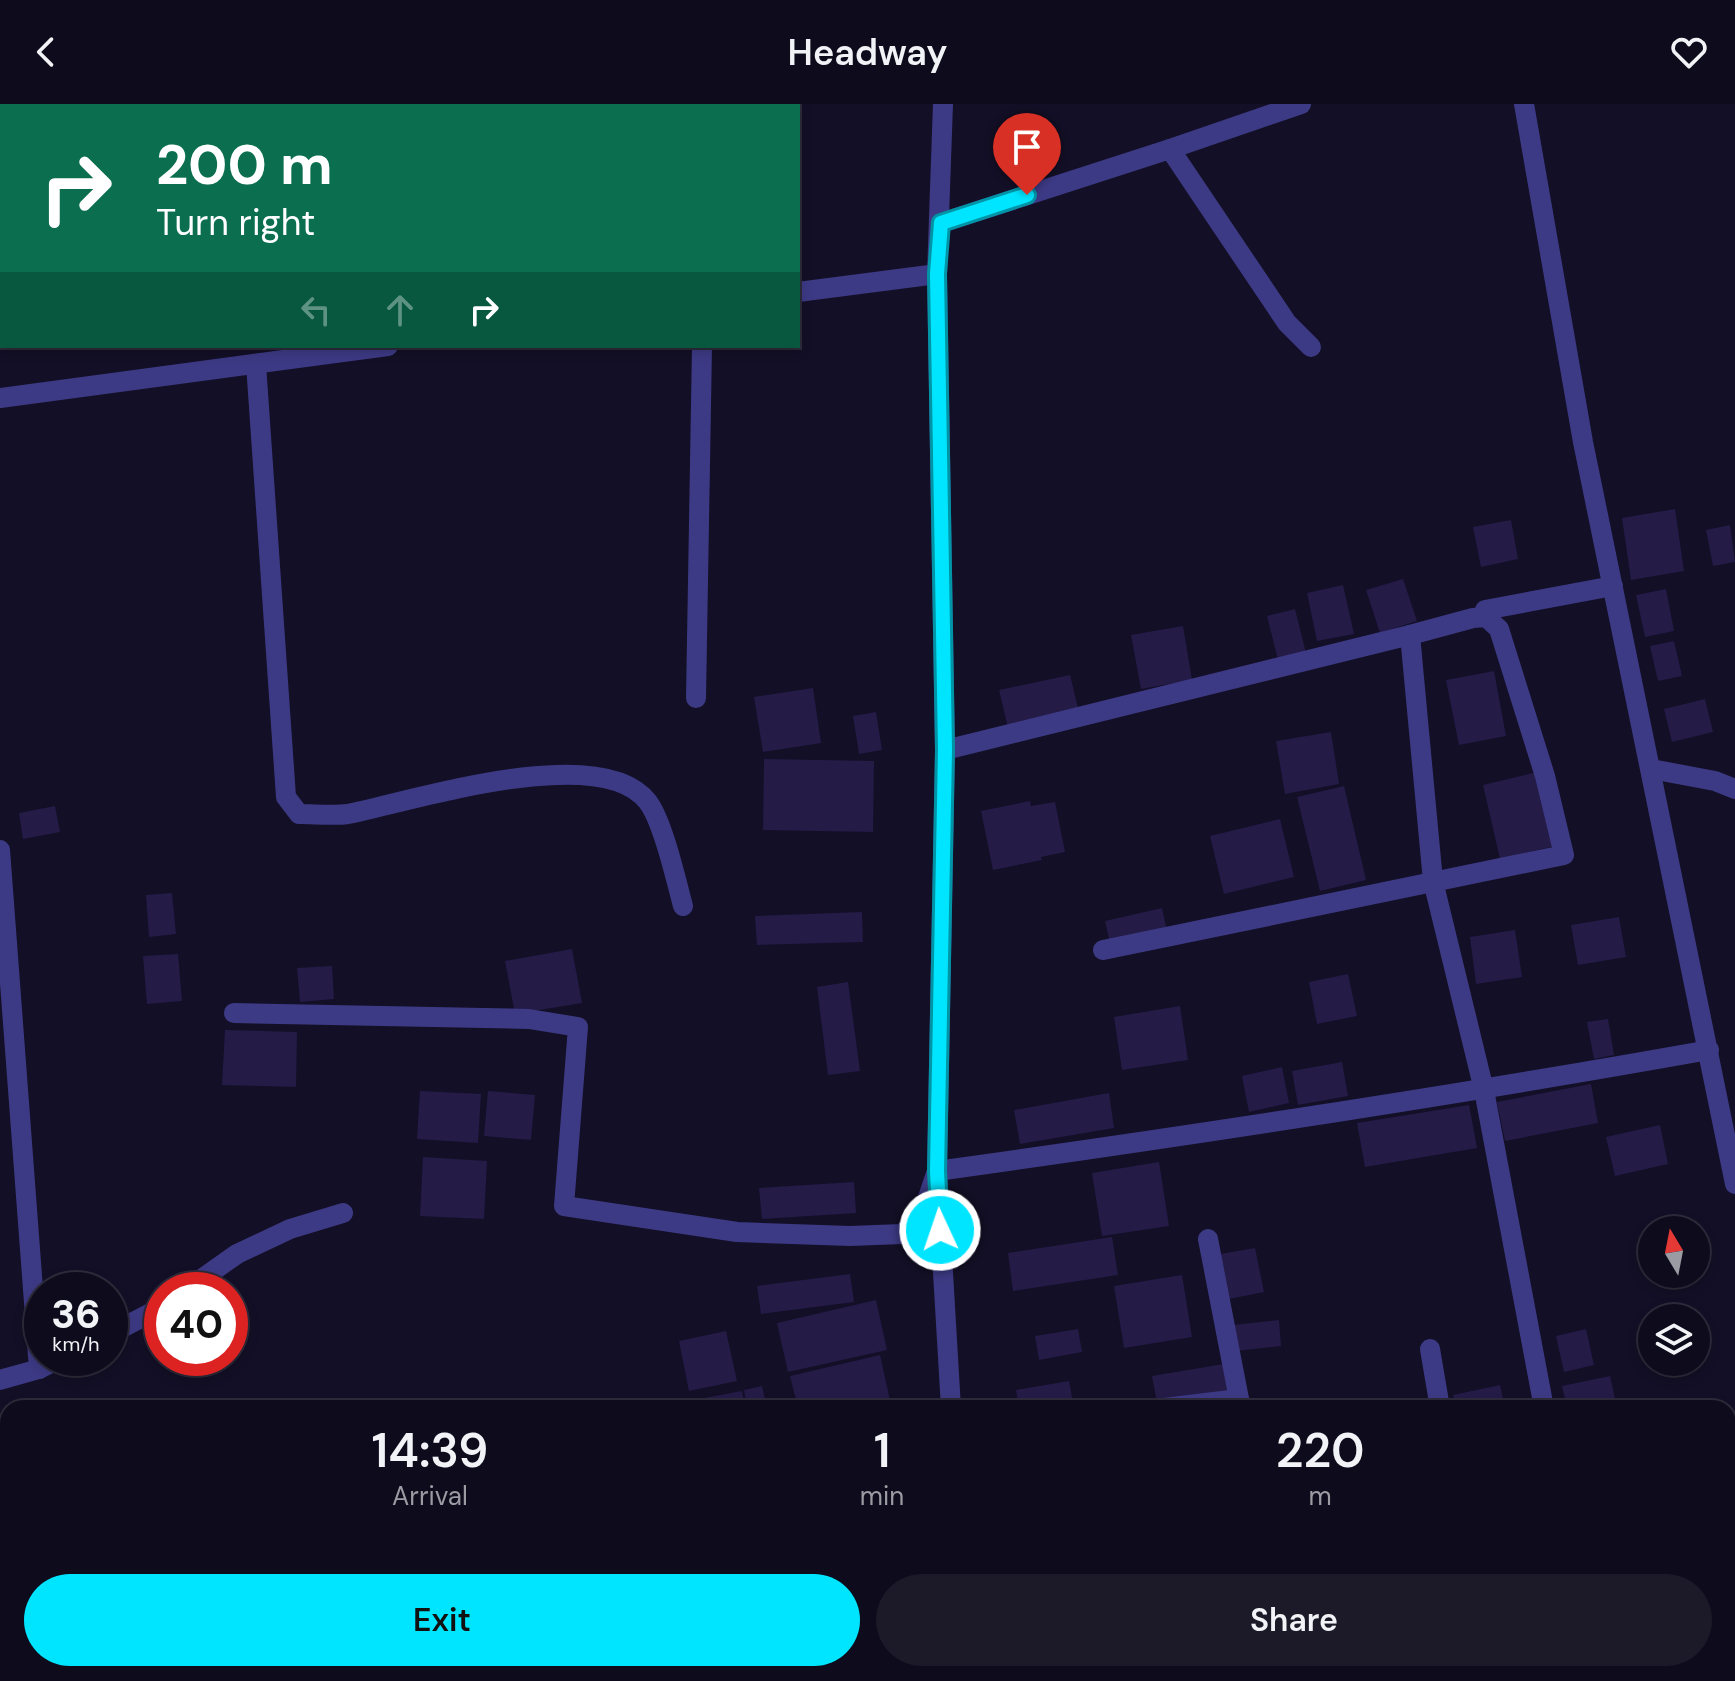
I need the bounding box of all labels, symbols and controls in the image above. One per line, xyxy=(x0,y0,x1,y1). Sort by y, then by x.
text: Headway xyxy=(788,29,947,76)
icon: back xyxy=(24,30,68,74)
icon: heart xyxy=(1667,30,1711,74)
pin xyxy=(993,113,1061,195)
icon: arrive xyxy=(1005,125,1049,169)
text: 200 m xyxy=(156,128,333,201)
icon: right xyxy=(24,136,128,240)
text: Turn right xyxy=(156,199,315,246)
icon: left xyxy=(294,288,338,332)
icon: ahead xyxy=(378,288,422,332)
icon: right xyxy=(462,288,506,332)
position arrow xyxy=(898,1188,982,1272)
north arrow xyxy=(1638,1216,1710,1288)
map controls xyxy=(1638,1216,1710,1376)
speed limit sign: 40 xyxy=(144,1272,248,1376)
text: 36 xyxy=(51,1288,101,1340)
button: layers xyxy=(1638,1304,1710,1376)
text: km/h xyxy=(52,1331,100,1357)
text: 14:39 xyxy=(372,1419,488,1482)
text: 1 xyxy=(874,1419,890,1482)
text: 220 xyxy=(1276,1419,1364,1482)
text: Arrival xyxy=(392,1479,468,1513)
text: min xyxy=(860,1479,904,1513)
text: m xyxy=(1308,1479,1332,1513)
button: Exit xyxy=(24,1574,860,1666)
button: Share xyxy=(876,1574,1712,1666)

